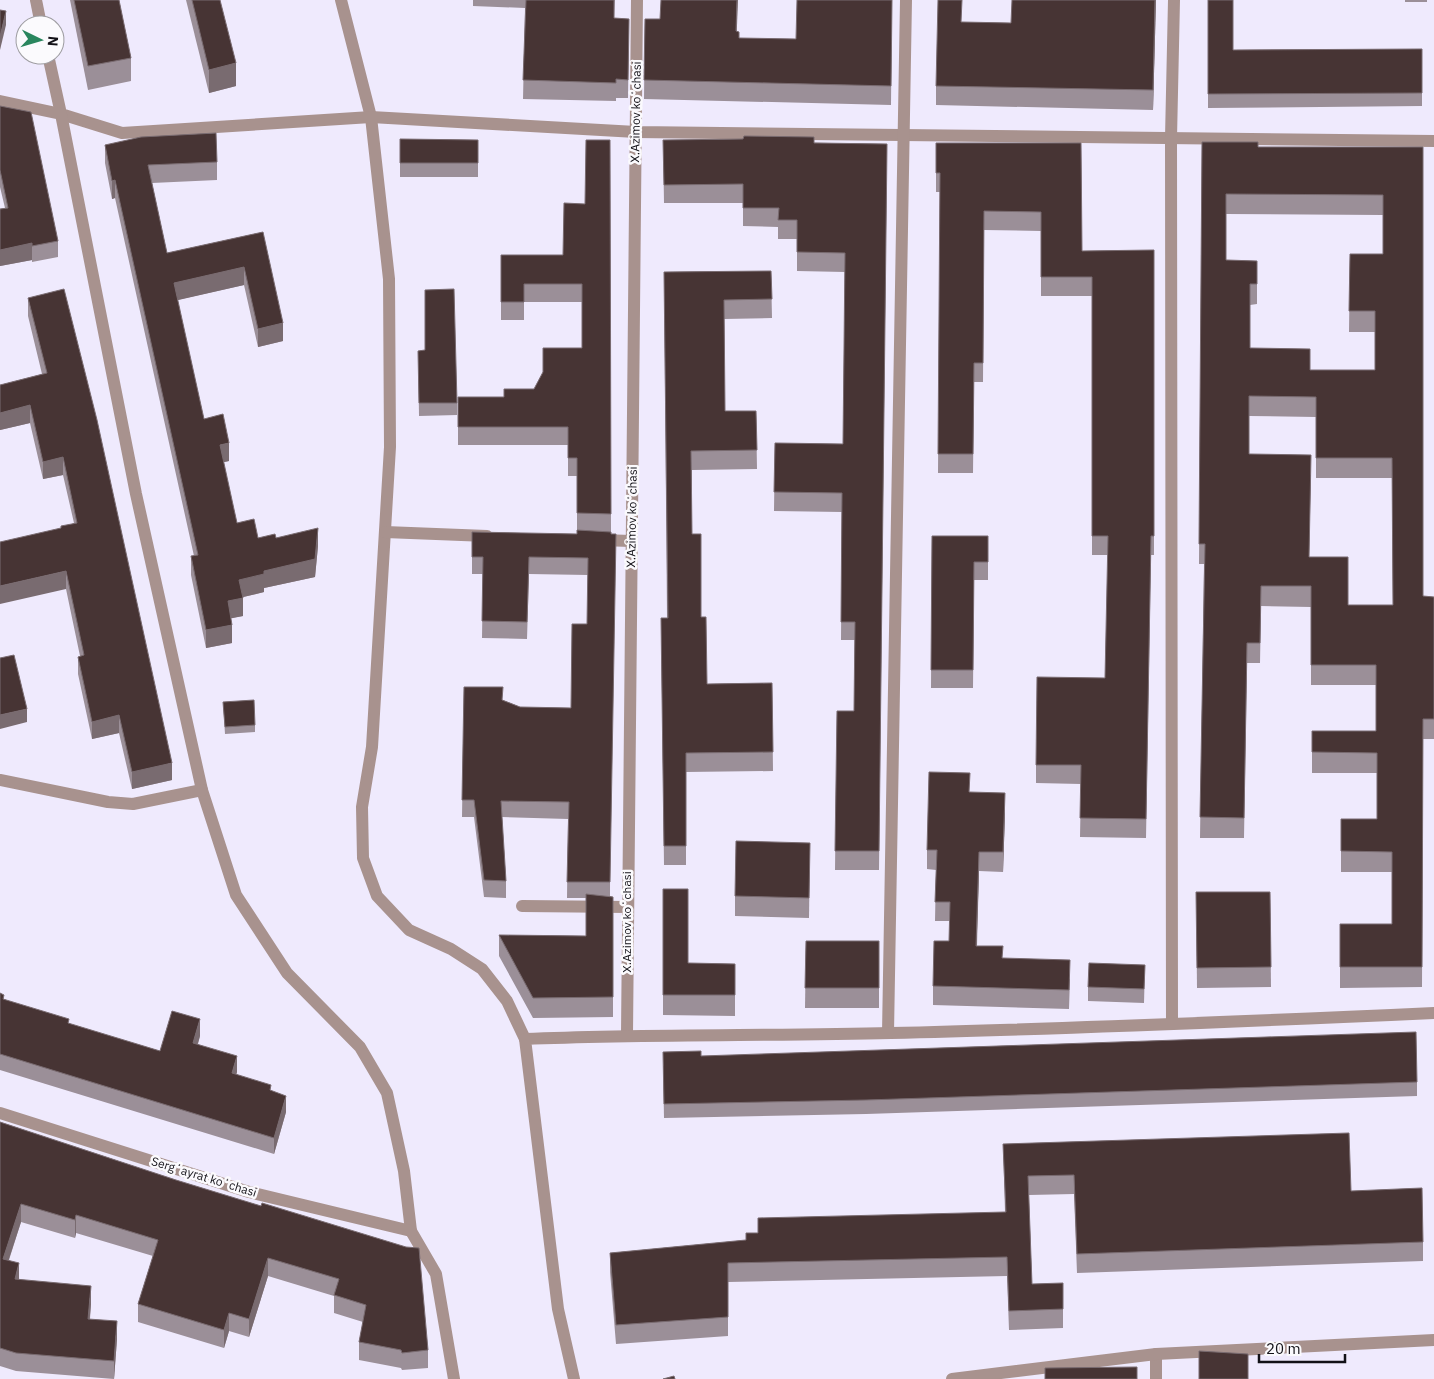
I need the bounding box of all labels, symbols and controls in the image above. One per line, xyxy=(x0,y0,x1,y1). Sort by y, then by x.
north arrow xyxy=(15,15,65,65)
text: N xyxy=(44,35,62,47)
street label: X.Azimov koʻchasi xyxy=(627,61,644,163)
street label: X.Azimov koʻchasi xyxy=(623,466,640,568)
street label: X.Azimov koʻchasi xyxy=(619,871,634,973)
street label: Sergʻayrat koʻchasi xyxy=(150,1153,259,1200)
scale bar xyxy=(1259,1332,1345,1364)
text: 20 m xyxy=(1266,1339,1301,1358)

